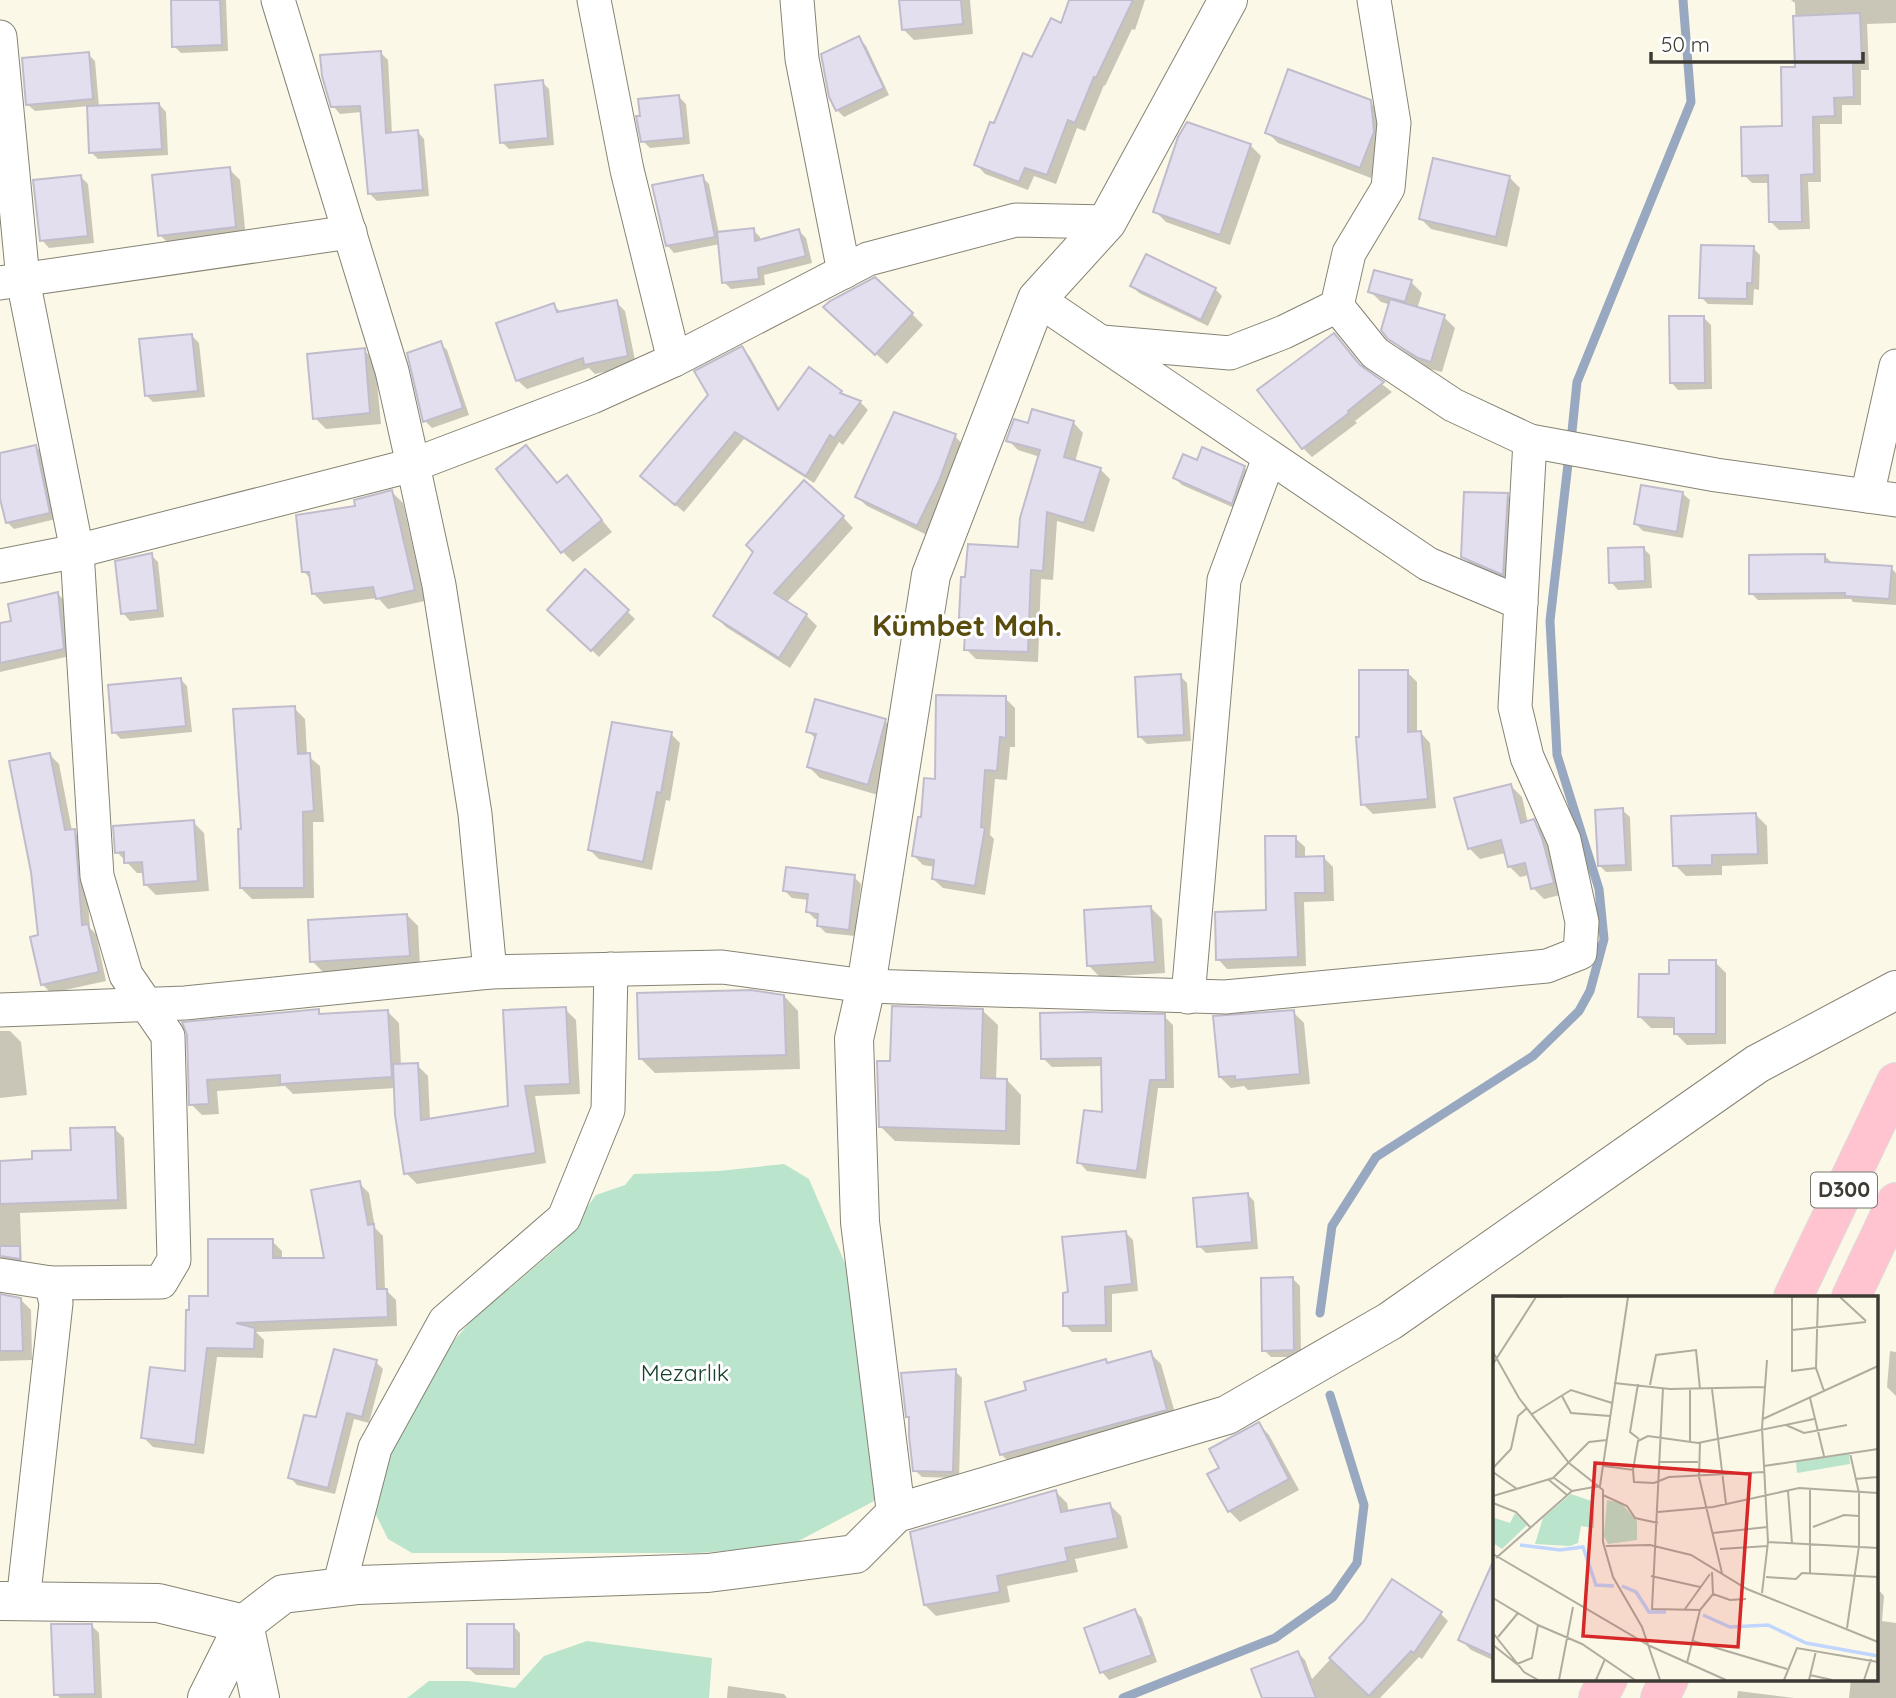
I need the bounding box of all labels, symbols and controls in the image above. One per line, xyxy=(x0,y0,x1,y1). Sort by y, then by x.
scale bar xyxy=(1651,21,1863,65)
text: 50 m xyxy=(1661,31,1710,57)
district label: Kümbet Mah. xyxy=(872,606,1062,644)
road number: D300 xyxy=(1811,1172,1877,1208)
inset map xyxy=(1493,1296,1878,1680)
park label: Mezarlık xyxy=(641,1358,729,1387)

